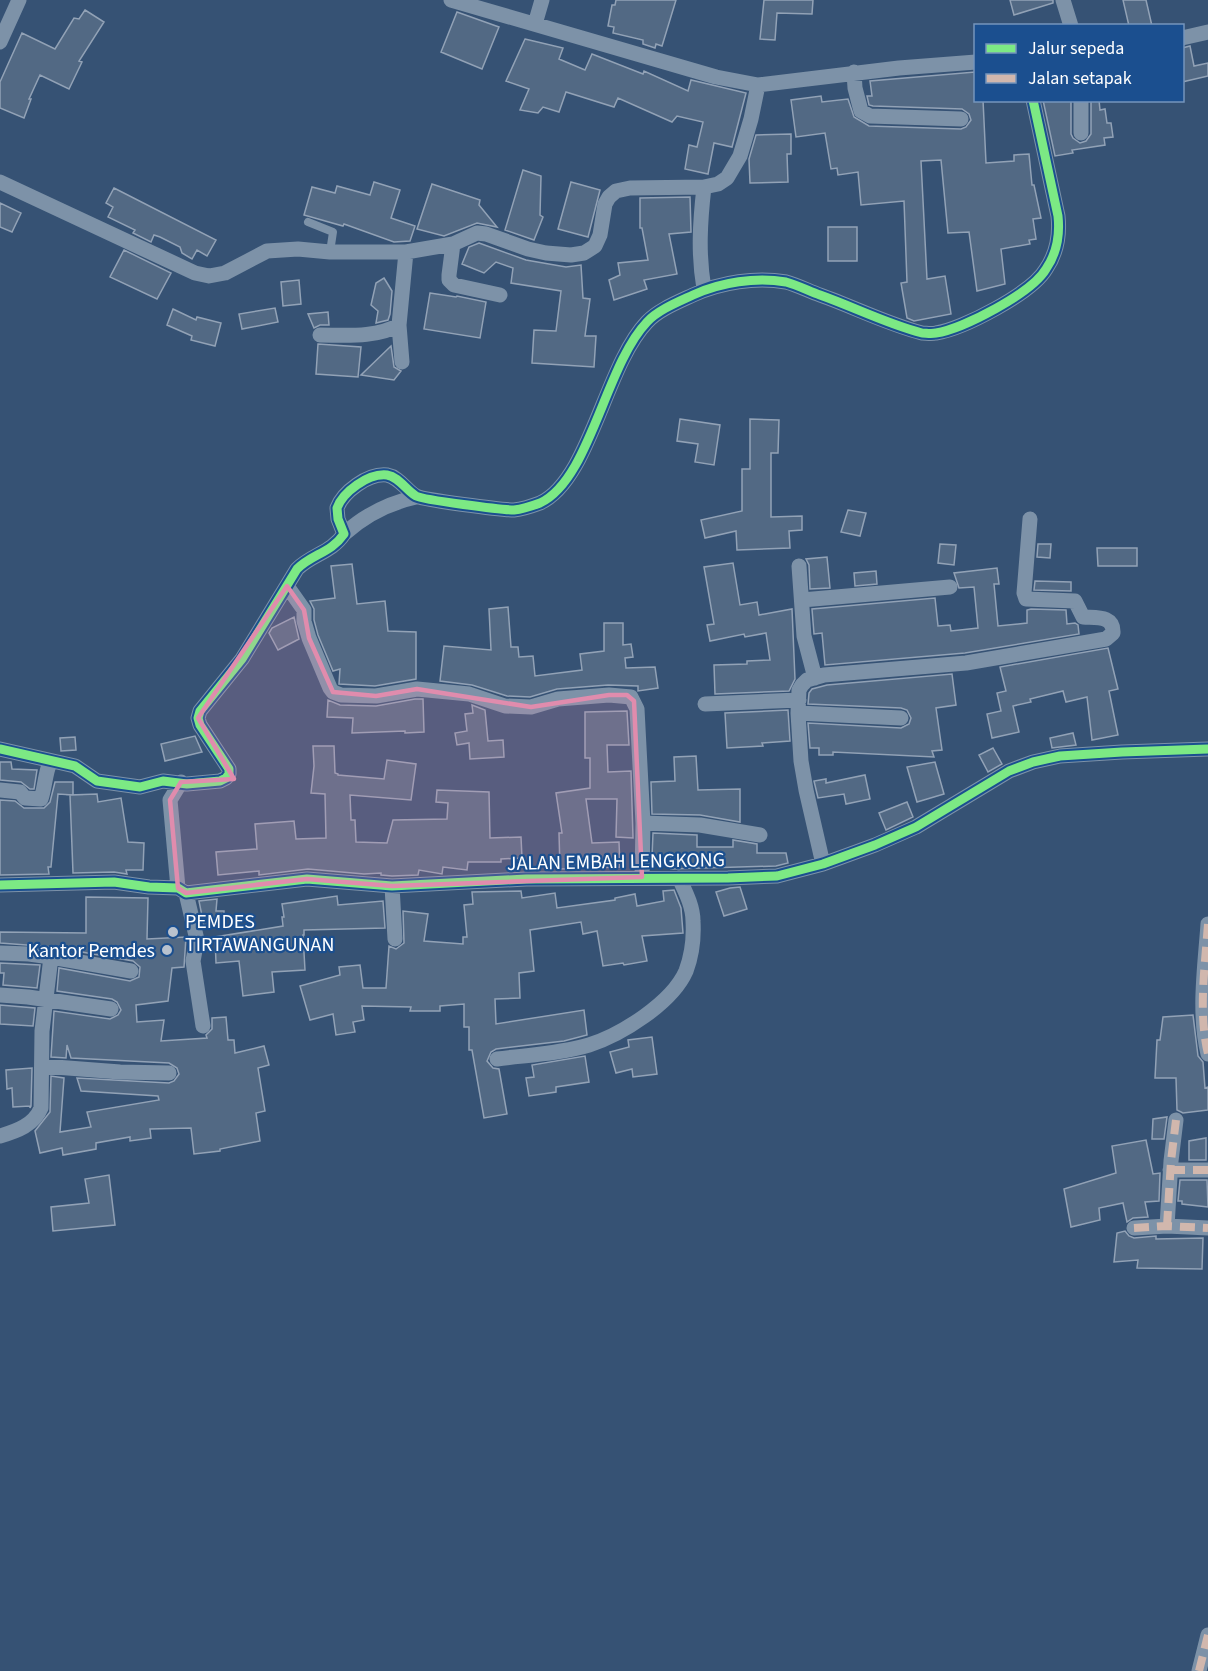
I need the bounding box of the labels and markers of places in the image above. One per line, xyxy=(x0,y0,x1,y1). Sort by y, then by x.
place label: PEMDES TIRTAWANGUNAN xyxy=(185,908,334,959)
marker: PEMDES TIRTAWANGUNAN xyxy=(166,925,180,939)
place label: Kantor Pemdes xyxy=(27,937,155,965)
marker: Kantor Pemdes xyxy=(160,943,174,957)

